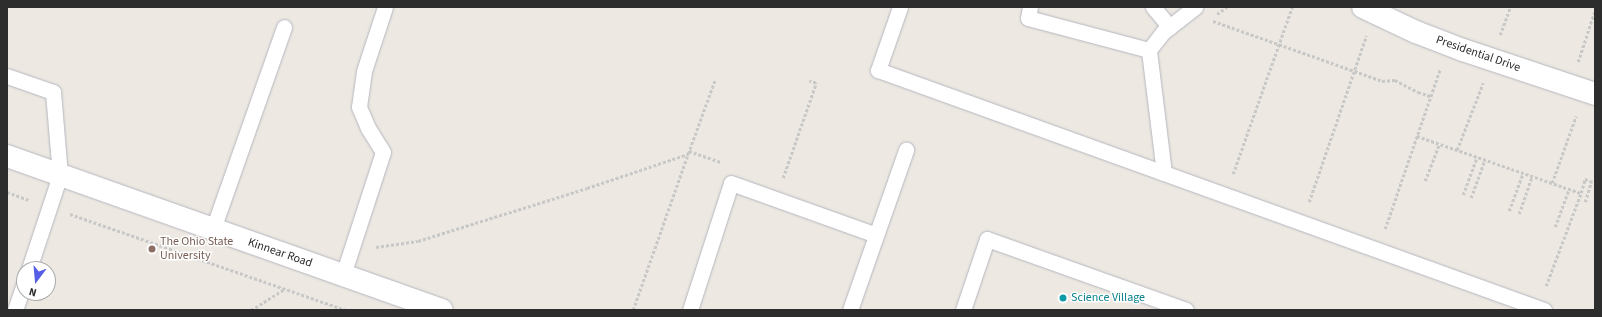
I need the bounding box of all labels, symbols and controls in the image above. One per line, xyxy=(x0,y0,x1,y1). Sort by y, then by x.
street label: Presidential Drive xyxy=(1434,33,1522,75)
place label: The Ohio State University xyxy=(160,235,233,263)
street label: Kinnear Road xyxy=(246,235,314,271)
marker: The Ohio State University xyxy=(147,244,157,254)
north arrow xyxy=(16,261,56,301)
text: N xyxy=(27,284,38,300)
place label: Science Village xyxy=(1071,291,1145,305)
marker: Science Village xyxy=(1058,293,1068,303)

